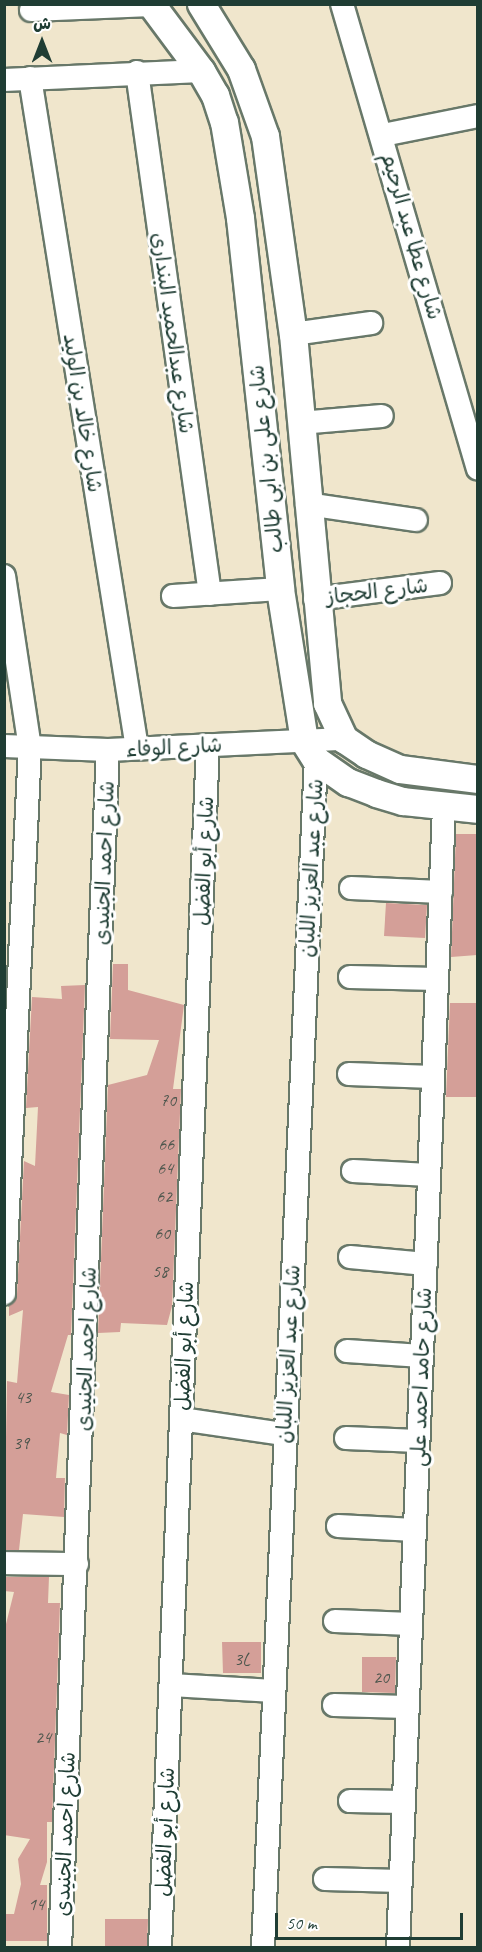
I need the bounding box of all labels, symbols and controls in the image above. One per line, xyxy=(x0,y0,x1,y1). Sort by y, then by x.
north arrow xyxy=(12,12,72,72)
text: ش xyxy=(33,14,51,34)
street label: شارع عطا عبد الرحيم xyxy=(376,150,448,322)
street label: شارع عبدالحميد البندارى xyxy=(146,231,200,435)
street label: شارع خالد بن الوليد xyxy=(58,332,108,494)
street label: شارع على بن ابى طالب xyxy=(244,364,288,554)
street label: شارع الحجاز xyxy=(325,572,429,610)
street label: شارع الوفاء xyxy=(125,732,223,762)
street label: شارع عبد العزيز اللبان xyxy=(294,778,328,958)
street label: شارع احمد الجنيدى xyxy=(89,780,119,946)
street label: شارع أبو الفضل xyxy=(189,796,219,926)
house number: 70 xyxy=(160,1089,176,1111)
house number: 66 xyxy=(158,1133,174,1155)
house number: 64 xyxy=(157,1157,173,1179)
house number: 62 xyxy=(156,1185,172,1207)
house number: 60 xyxy=(154,1222,170,1244)
house number: 58 xyxy=(152,1260,168,1282)
street label: شارع عبد العزيز اللبان xyxy=(271,1264,305,1444)
street label: شارع احمد الجنيدى xyxy=(71,1266,101,1432)
street label: شارع أبو الفضل xyxy=(169,1281,199,1411)
street label: شارع حامد احمد على xyxy=(405,1287,437,1467)
house number: 43 xyxy=(15,1386,31,1408)
house number: 39 xyxy=(13,1432,29,1454)
house number: 3L xyxy=(234,1648,250,1670)
house number: 20 xyxy=(373,1666,389,1688)
house number: 24 xyxy=(35,1726,51,1748)
street label: شارع احمد الجنيدى xyxy=(50,1751,80,1917)
street label: شارع أبو الفضل xyxy=(150,1767,180,1897)
house number: 14 xyxy=(28,1893,44,1915)
scale bar xyxy=(278,1901,466,1939)
text: 50 m xyxy=(286,1912,317,1934)

